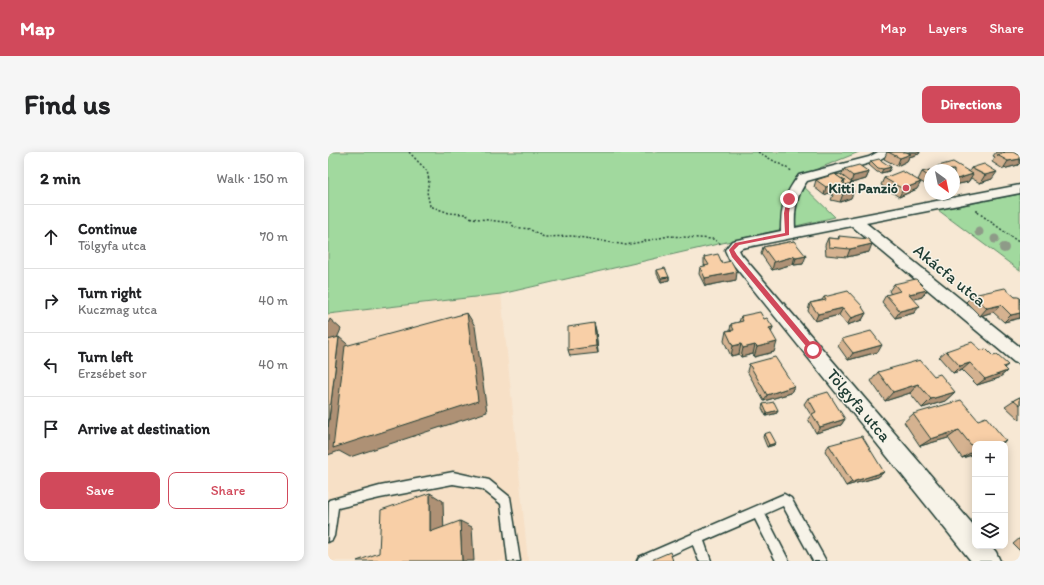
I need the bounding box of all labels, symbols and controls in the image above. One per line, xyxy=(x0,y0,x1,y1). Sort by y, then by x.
text: Map xyxy=(20,17,55,40)
text: Map xyxy=(881,20,906,37)
text: Layers xyxy=(928,20,967,37)
text: Share xyxy=(989,20,1024,37)
button: Directions xyxy=(922,86,1020,123)
text: Find us xyxy=(24,87,111,121)
north arrow xyxy=(924,164,960,200)
text: 2 min xyxy=(40,168,80,188)
text: Walk · 150 m xyxy=(217,171,288,186)
place label: Kitti Panzió xyxy=(828,180,898,197)
marker: Kitti Panzió xyxy=(901,183,911,193)
route end xyxy=(780,190,798,208)
text: Continue xyxy=(78,220,137,238)
icon: ahead xyxy=(40,226,62,248)
text: 70 m xyxy=(260,229,288,244)
text: Tölgyfa utca xyxy=(78,238,146,253)
street label: Akácfa utca xyxy=(910,240,990,310)
text: Turn right xyxy=(78,284,142,302)
icon: right xyxy=(40,290,62,312)
text: 40 m xyxy=(258,293,288,308)
text: Kuczmag utca xyxy=(78,302,157,317)
route start xyxy=(804,341,822,359)
text: Turn left xyxy=(78,348,133,366)
icon: left xyxy=(40,354,62,376)
text: 40 m xyxy=(258,357,288,372)
street label: Tölgyfa utca xyxy=(823,364,895,446)
text: Erzsébet sor xyxy=(78,366,147,381)
icon: arrive xyxy=(40,418,62,440)
text: Arrive at destination xyxy=(78,420,210,438)
map controls xyxy=(972,441,1008,549)
button: + xyxy=(972,441,1008,477)
button: Save xyxy=(40,472,160,509)
button: Share xyxy=(168,472,288,509)
button: − xyxy=(972,477,1008,513)
button: layers xyxy=(972,513,1008,549)

